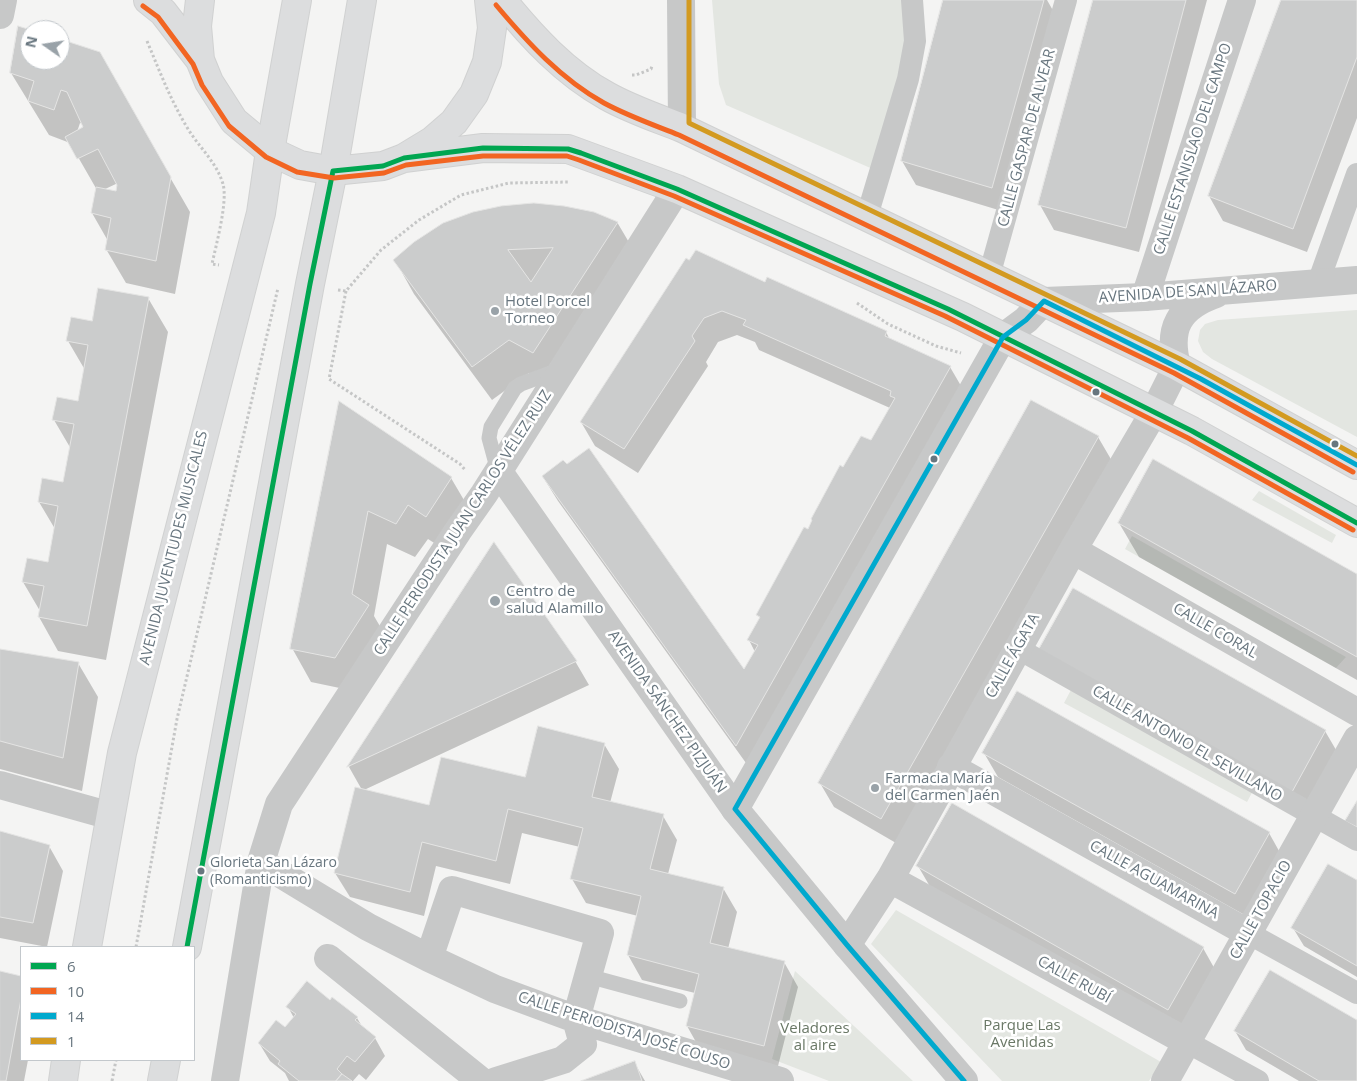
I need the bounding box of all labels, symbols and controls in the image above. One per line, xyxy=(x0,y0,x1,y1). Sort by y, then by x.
north arrow xyxy=(20,20,70,70)
text: N xyxy=(20,34,41,49)
street label: CALLE ESTANISLAO DEL CAMPO xyxy=(1150,41,1236,257)
street label: CALLE GASPAR DE ALVEAR xyxy=(995,47,1059,229)
street label: AVENIDA DE SAN LÁZARO xyxy=(1098,277,1278,307)
place label: Hotel Porcel Torneo xyxy=(505,293,590,328)
marker: Hotel Porcel Torneo xyxy=(489,305,501,317)
street label: CALLE PERIODISTA JUAN CARLOS VÉLEZ RUIZ xyxy=(370,387,556,659)
unlabelled marker xyxy=(1091,387,1101,397)
street label: AVENIDA JUVENTUDES MUSICALES xyxy=(136,429,212,667)
unlabelled marker xyxy=(1330,439,1340,449)
unlabelled marker xyxy=(929,454,939,464)
place label: Centro de salud Alamillo xyxy=(506,583,603,618)
marker: Centro de salud Alamillo xyxy=(488,594,502,608)
street label: CALLE CORAL xyxy=(1170,600,1260,662)
street label: CALLE ÁGATA xyxy=(982,610,1044,702)
street label: AVENIDA SÁNCHEZ PIZJUÁN xyxy=(604,627,730,797)
street label: CALLE ANTONIO EL SEVILLANO xyxy=(1089,682,1285,806)
place label: Farmacia María del Carmen Jaén xyxy=(885,770,1000,805)
marker: Farmacia María del Carmen Jaén xyxy=(869,782,881,794)
street label: CALLE AGUAMARINA xyxy=(1086,837,1222,923)
place label: Glorieta San Lázaro (Romanticismo) xyxy=(210,855,337,888)
street label: CALLE TOPACIO xyxy=(1226,857,1296,963)
marker: Glorieta San Lázaro (Romanticismo) xyxy=(196,866,206,876)
legend xyxy=(20,946,195,1061)
street label: CALLE RUBÍ xyxy=(1034,953,1114,1007)
text: 6 xyxy=(67,956,76,976)
text: 10 xyxy=(67,981,84,1001)
street label: CALLE PERIODISTA JOSÉ COUSO xyxy=(515,988,733,1074)
text: 14 xyxy=(67,1006,84,1026)
park label: Parque Las Avenidas xyxy=(983,1017,1061,1052)
park label: Veladores al aire xyxy=(780,1020,850,1055)
text: 1 xyxy=(67,1031,76,1051)

